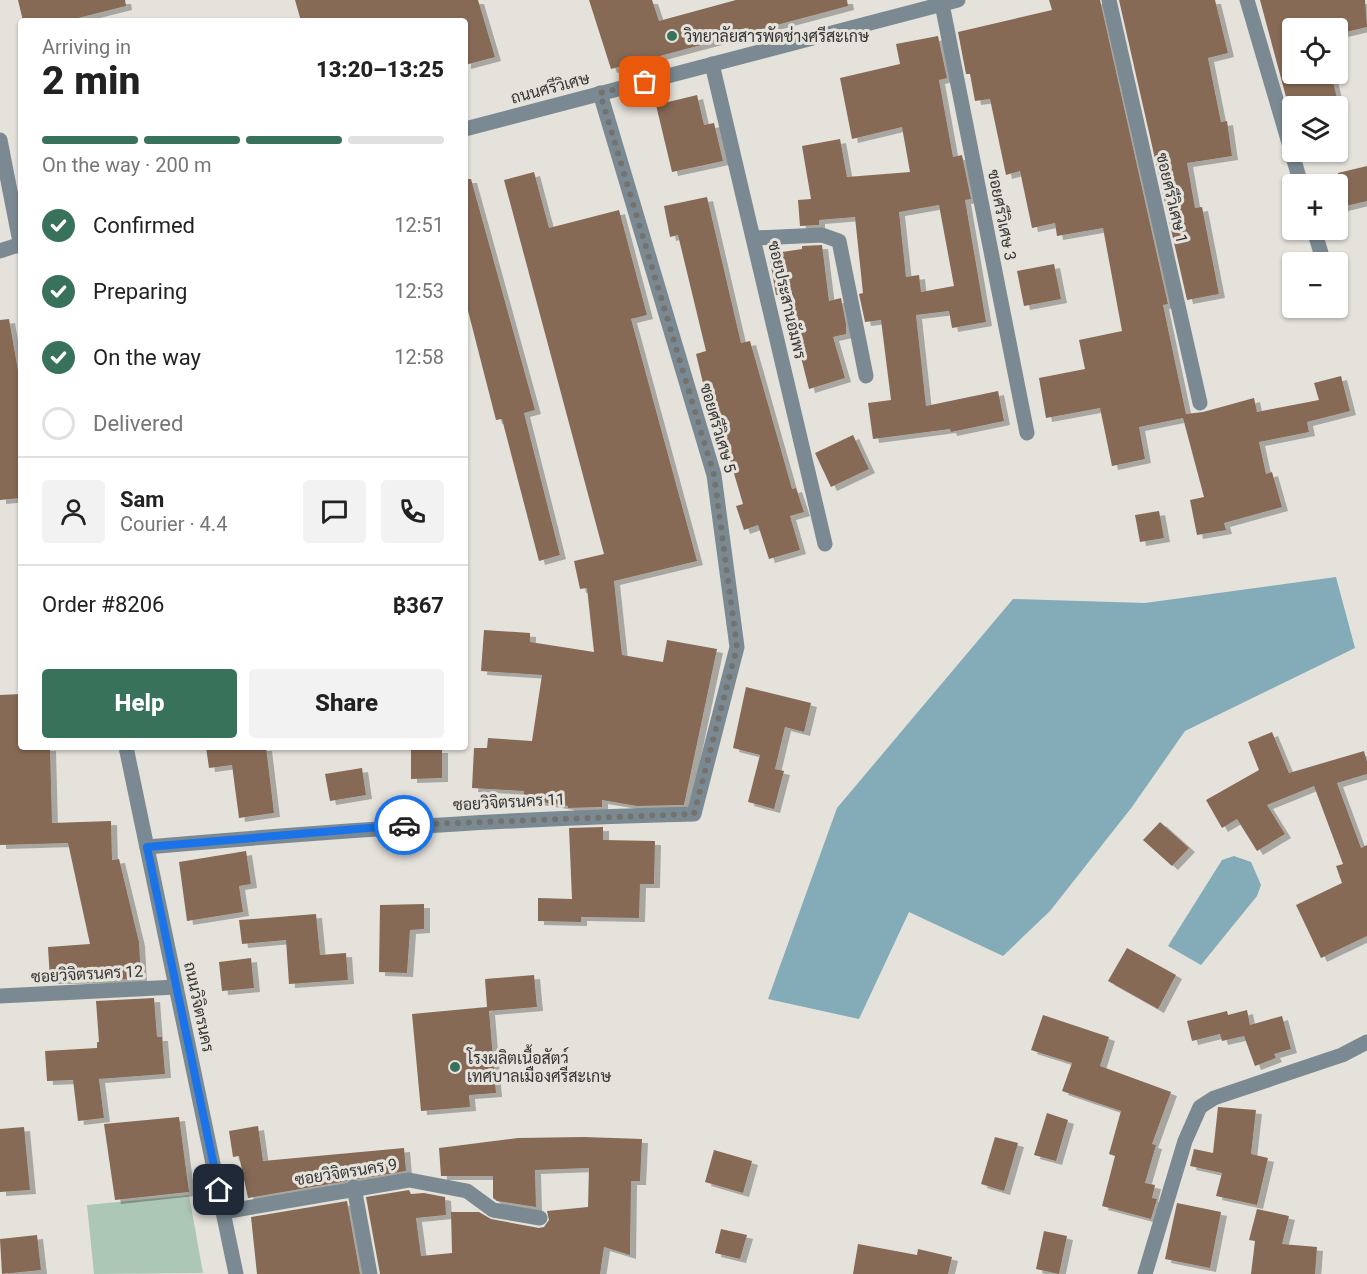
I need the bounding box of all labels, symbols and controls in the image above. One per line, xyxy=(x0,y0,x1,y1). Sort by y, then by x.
map controls xyxy=(1282,18,1348,318)
button: locate xyxy=(1282,18,1348,84)
place label: วิทยาลัยสารพัดช่างศรีสะเกษ xyxy=(683,25,869,46)
marker: วิทยาลัยสารพัดช่างศรีสะเกษ xyxy=(665,29,679,43)
text: Arriving in xyxy=(42,35,131,59)
pin xyxy=(619,56,670,107)
text: 13:20–13:25 xyxy=(316,57,444,82)
text: 2 min xyxy=(42,58,140,104)
icon: bag xyxy=(628,65,661,98)
street label: ถนนศรีวิเศษ xyxy=(508,66,592,108)
button: layers xyxy=(1282,96,1348,162)
street label: ซอยศรีวิเศษ 1 xyxy=(1152,150,1194,245)
text: On the way · 200 m xyxy=(42,153,211,177)
street label: ซอยศรีวิเศษ 3 xyxy=(984,167,1022,262)
button: + xyxy=(1282,174,1348,240)
icon: check xyxy=(42,209,75,242)
text: Confirmed xyxy=(93,213,195,238)
text: 12:51 xyxy=(394,213,444,237)
street label: ซอยประสานอัมพร xyxy=(764,239,811,361)
button: − xyxy=(1282,252,1348,318)
icon: check xyxy=(42,275,75,308)
text: Preparing xyxy=(93,279,187,304)
text: 12:53 xyxy=(394,279,444,303)
icon: check xyxy=(42,341,75,374)
text: On the way xyxy=(93,345,201,370)
text: 12:58 xyxy=(394,345,444,369)
street label: ซอยศรีวิเศษ 5 xyxy=(696,380,742,475)
text: Delivered xyxy=(93,411,183,436)
button: person xyxy=(42,480,105,543)
button: chat xyxy=(303,480,366,543)
button: phone xyxy=(381,480,444,543)
text: Sam xyxy=(120,487,164,512)
text: Courier · 4.4 xyxy=(120,512,227,536)
text: Order #8206 xyxy=(42,592,164,617)
text: ฿367 xyxy=(393,593,444,618)
button: Help xyxy=(42,669,237,738)
button: Share xyxy=(249,669,444,738)
street label: ซอยวิจิตรนคร 11 xyxy=(452,790,566,814)
courier xyxy=(374,795,434,855)
icon: car xyxy=(388,809,421,842)
street label: ถนนวิจิตรนคร xyxy=(180,960,218,1054)
street label: ซอยวิจิตรนคร 12 xyxy=(30,962,144,986)
place label: โรงผลิตเนื้อสัตว์ เทศบาลเมืองศรีสะเกษ xyxy=(466,1044,611,1086)
marker: โรงผลิตเนื้อสัตว์ เทศบาลเมืองศรีสะเกษ xyxy=(448,1060,462,1074)
street label: ซอยวิจิตรนคร 9 xyxy=(293,1155,399,1189)
pin xyxy=(193,1164,244,1215)
icon: home xyxy=(202,1173,235,1206)

